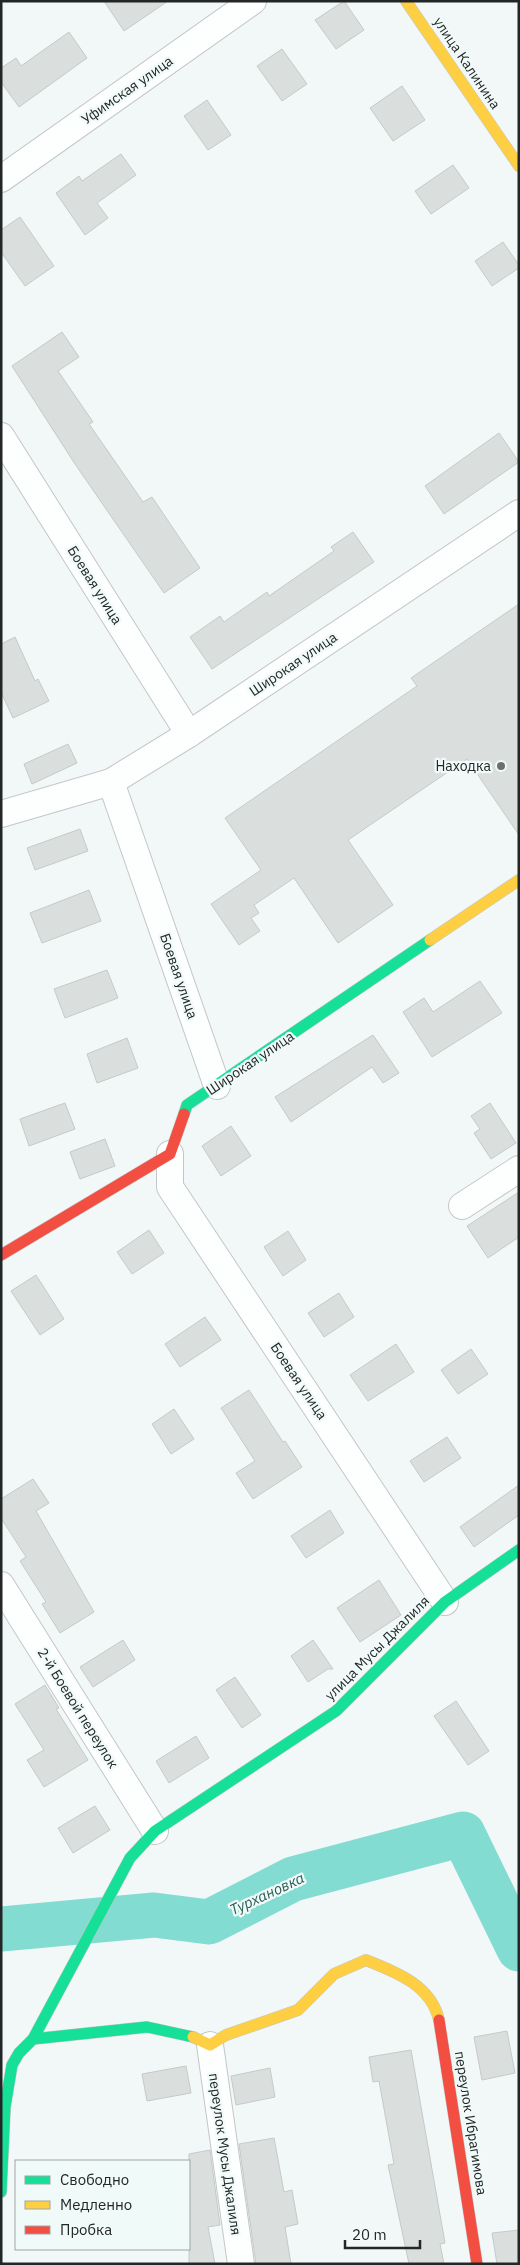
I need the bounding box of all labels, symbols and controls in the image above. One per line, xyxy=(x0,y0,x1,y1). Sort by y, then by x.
street label: улица Калинина xyxy=(430,14,505,113)
street label: Уфимская улица xyxy=(78,51,177,128)
street label: Боевая улица xyxy=(64,542,127,628)
street label: Широкая улица xyxy=(246,628,341,700)
place label: Находка xyxy=(435,757,492,775)
marker: Находка xyxy=(495,760,507,772)
street label: Боевая улица xyxy=(156,931,202,1022)
street label: Широкая улица xyxy=(203,1027,298,1099)
street label: Боевая улица xyxy=(267,1339,332,1423)
street label: улица Мусы Джалиля xyxy=(321,1592,433,1704)
street label: 2-й Боевой переулок xyxy=(34,1644,123,1772)
water label: Турхановка xyxy=(226,1868,307,1919)
street label: переулок Ибрагимова xyxy=(451,2050,491,2197)
street label: переулок Мусы Джалиля xyxy=(205,2072,245,2236)
legend xyxy=(15,2160,190,2250)
text: Свободно xyxy=(60,2170,129,2189)
text: Медленно xyxy=(60,2195,132,2214)
scale bar xyxy=(345,2218,420,2250)
text: Пробка xyxy=(60,2220,112,2239)
text: 20 m xyxy=(352,2225,387,2244)

